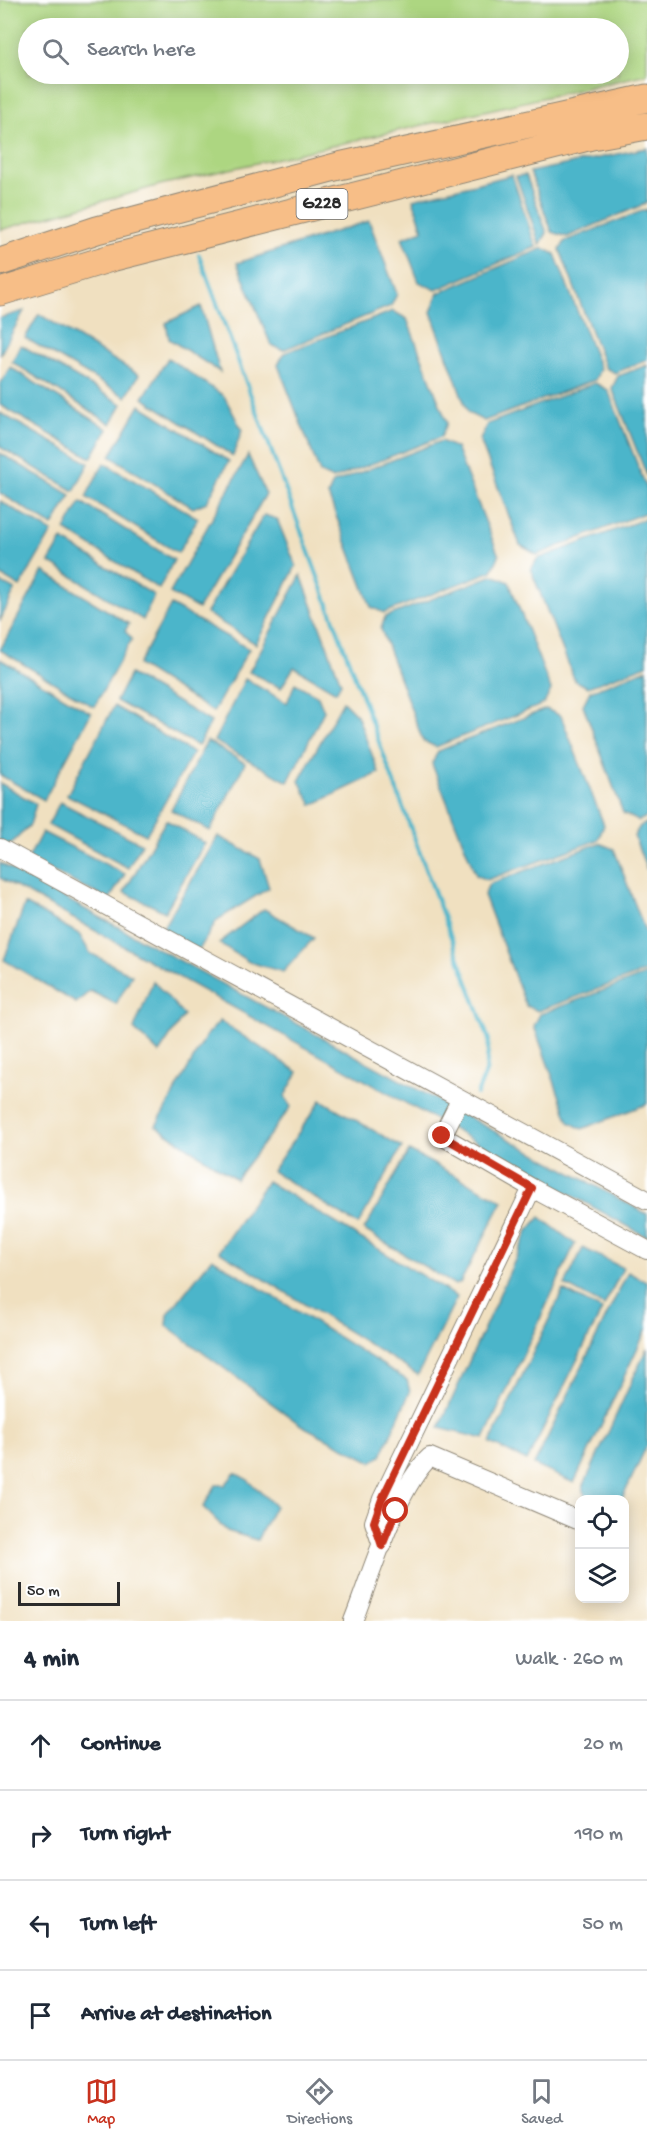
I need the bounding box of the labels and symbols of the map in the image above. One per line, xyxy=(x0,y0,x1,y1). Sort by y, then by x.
road number: G228 xyxy=(296,189,348,219)
route end xyxy=(428,1122,454,1148)
route start xyxy=(382,1497,408,1523)
scale bar xyxy=(18,1579,120,1606)

